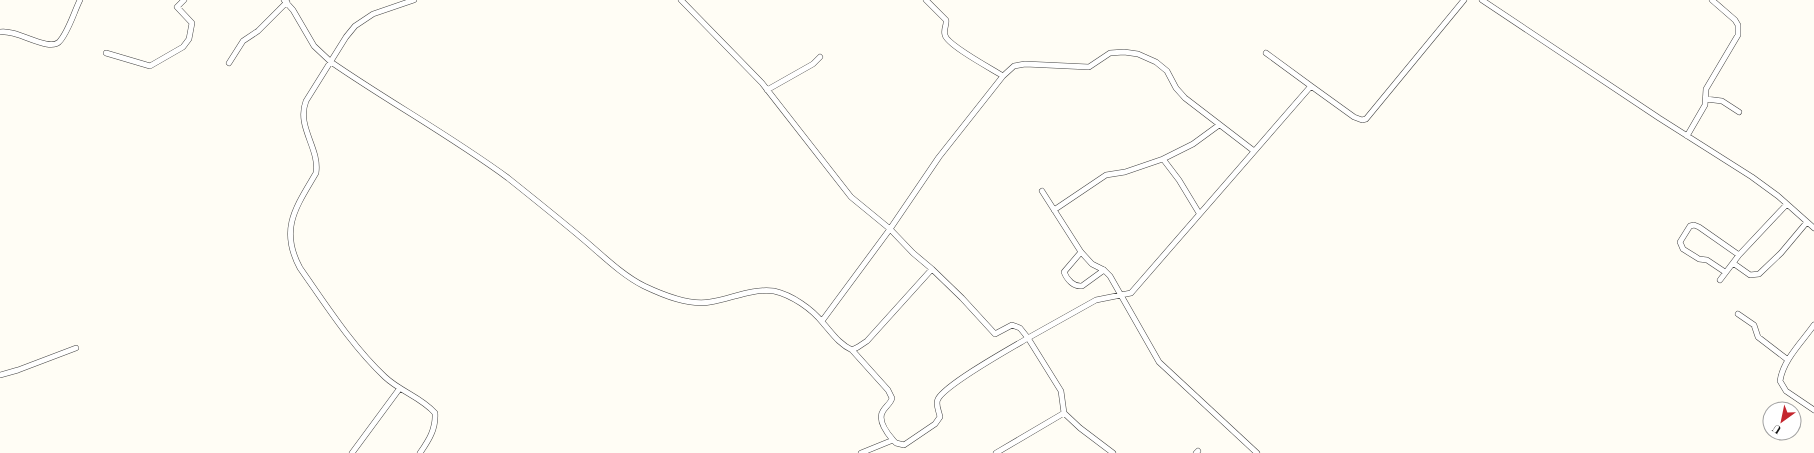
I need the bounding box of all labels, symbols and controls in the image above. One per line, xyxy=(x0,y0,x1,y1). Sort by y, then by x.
north arrow xyxy=(1762,401,1802,441)
text: U xyxy=(1769,421,1784,438)

